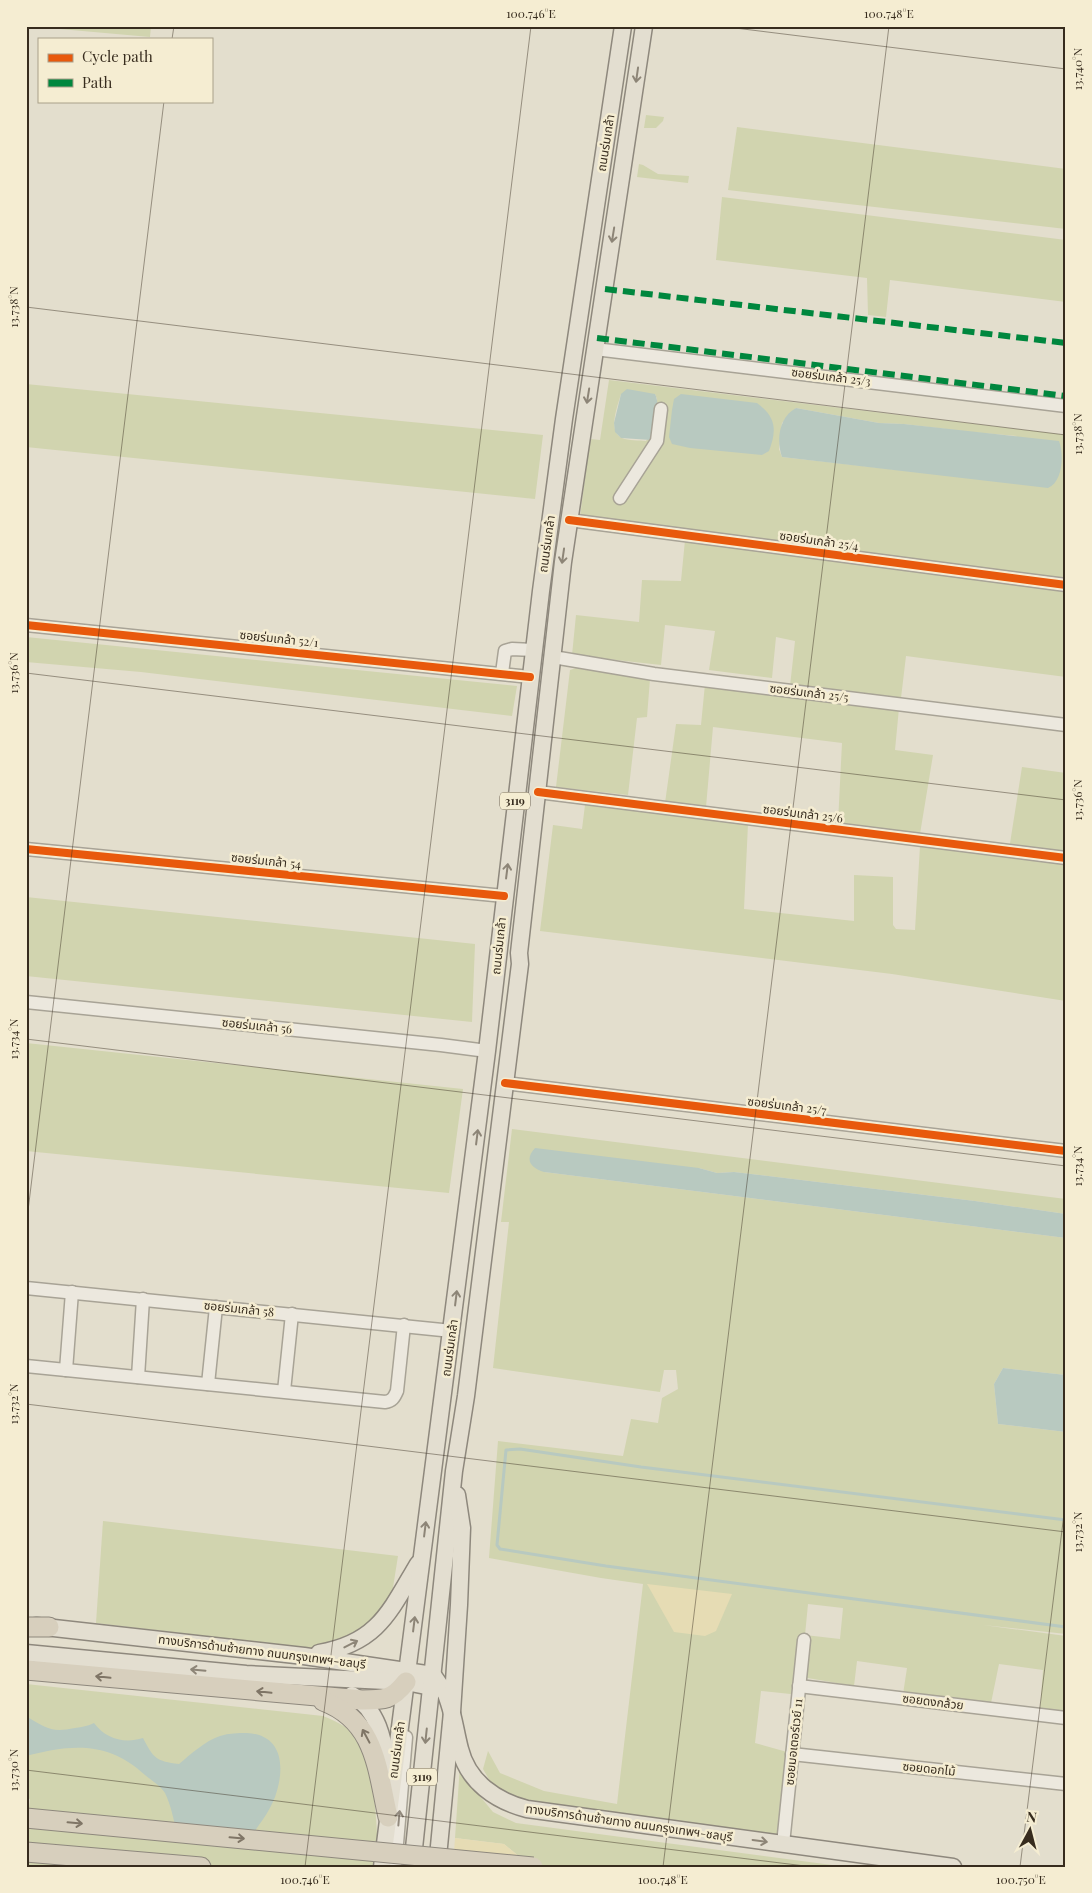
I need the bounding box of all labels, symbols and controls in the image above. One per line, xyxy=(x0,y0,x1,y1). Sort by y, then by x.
text: 100.746°E xyxy=(506,5,556,21)
text: 100.748°E xyxy=(864,5,914,21)
legend xyxy=(38,38,212,102)
text: Cycle path xyxy=(82,46,153,66)
text: 13.740°N xyxy=(1069,47,1085,90)
one-way arrow xyxy=(631,66,641,82)
text: Path xyxy=(82,72,112,92)
street label: ถนนร่มเกล้า xyxy=(593,113,617,173)
one-way arrow xyxy=(608,227,618,243)
text: 13.738°N xyxy=(5,286,21,328)
street label: ซอยร่มเกล้า 25/3 xyxy=(791,363,872,389)
one-way arrow xyxy=(583,387,593,403)
text: 13.738°N xyxy=(1069,413,1085,455)
street label: ถนนร่มเกล้า xyxy=(534,514,558,574)
street label: ซอยร่มเกล้า 25/4 xyxy=(779,527,860,553)
one-way arrow xyxy=(558,548,568,564)
street label: ซอยร่มเกล้า 52/1 xyxy=(239,626,320,650)
text: 13.736°N xyxy=(5,652,21,694)
street label: ซอยร่มเกล้า 25/5 xyxy=(769,679,849,705)
text: 13.736°N xyxy=(1069,779,1085,821)
road number: 3119 xyxy=(500,792,530,809)
street label: ซอยร่มเกล้า 25/6 xyxy=(762,800,844,826)
street label: ซอยร่มเกล้า 54 xyxy=(230,848,302,872)
one-way arrow xyxy=(502,864,512,880)
street label: ถนนร่มเกล้า xyxy=(487,916,509,975)
street label: ซอยร่มเกล้า 56 xyxy=(221,1013,293,1037)
text: 13.734°N xyxy=(5,1018,21,1060)
street label: ซอยร่มเกล้า 25/7 xyxy=(747,1092,828,1118)
one-way arrow xyxy=(472,1129,482,1145)
text: 13.734°N xyxy=(1069,1145,1085,1187)
one-way arrow xyxy=(451,1291,461,1307)
street label: ซอยร่มเกล้า 58 xyxy=(203,1296,275,1320)
street label: ถนนร่มเกล้า xyxy=(437,1318,461,1378)
text: 13.732°N xyxy=(5,1383,21,1424)
text: 13.732°N xyxy=(1069,1511,1085,1552)
one-way arrow xyxy=(420,1521,430,1537)
one-way arrow xyxy=(409,1616,419,1632)
street label: ทางบริการด้านซ้ายทาง ถนนกรุงเทพฯ-ชลบุรี xyxy=(157,1630,367,1672)
one-way arrow xyxy=(343,1639,358,1648)
one-way arrow xyxy=(190,1665,206,1674)
one-way arrow xyxy=(95,1672,111,1682)
one-way arrow xyxy=(257,1687,273,1697)
street label: ซอยดงกล้วย xyxy=(902,1689,965,1713)
street label: ซอยมอเตอร์เวย์ 11 xyxy=(780,1697,806,1786)
street label: ถนนร่มเกล้า xyxy=(384,1720,408,1780)
one-way arrow xyxy=(421,1727,431,1743)
one-way arrow xyxy=(361,1729,371,1744)
text: 13.730°N xyxy=(5,1748,21,1791)
street label: ซอยดอกไม้ xyxy=(902,1757,956,1779)
road number: 3119 xyxy=(407,1768,437,1785)
street label: ทางบริการด้านซ้ายทาง ถนนกรุงเทพฯ-ชลบุรี xyxy=(525,1800,734,1844)
north arrow xyxy=(1004,1806,1054,1856)
text: N xyxy=(1025,1807,1038,1827)
one-way arrow xyxy=(394,1810,404,1826)
one-way arrow xyxy=(66,1818,82,1828)
one-way arrow xyxy=(228,1833,244,1843)
one-way arrow xyxy=(752,1836,768,1846)
text: 100.746°E xyxy=(280,1871,330,1887)
text: 100.748°E xyxy=(638,1871,688,1887)
text: 100.750°E xyxy=(996,1871,1046,1887)

